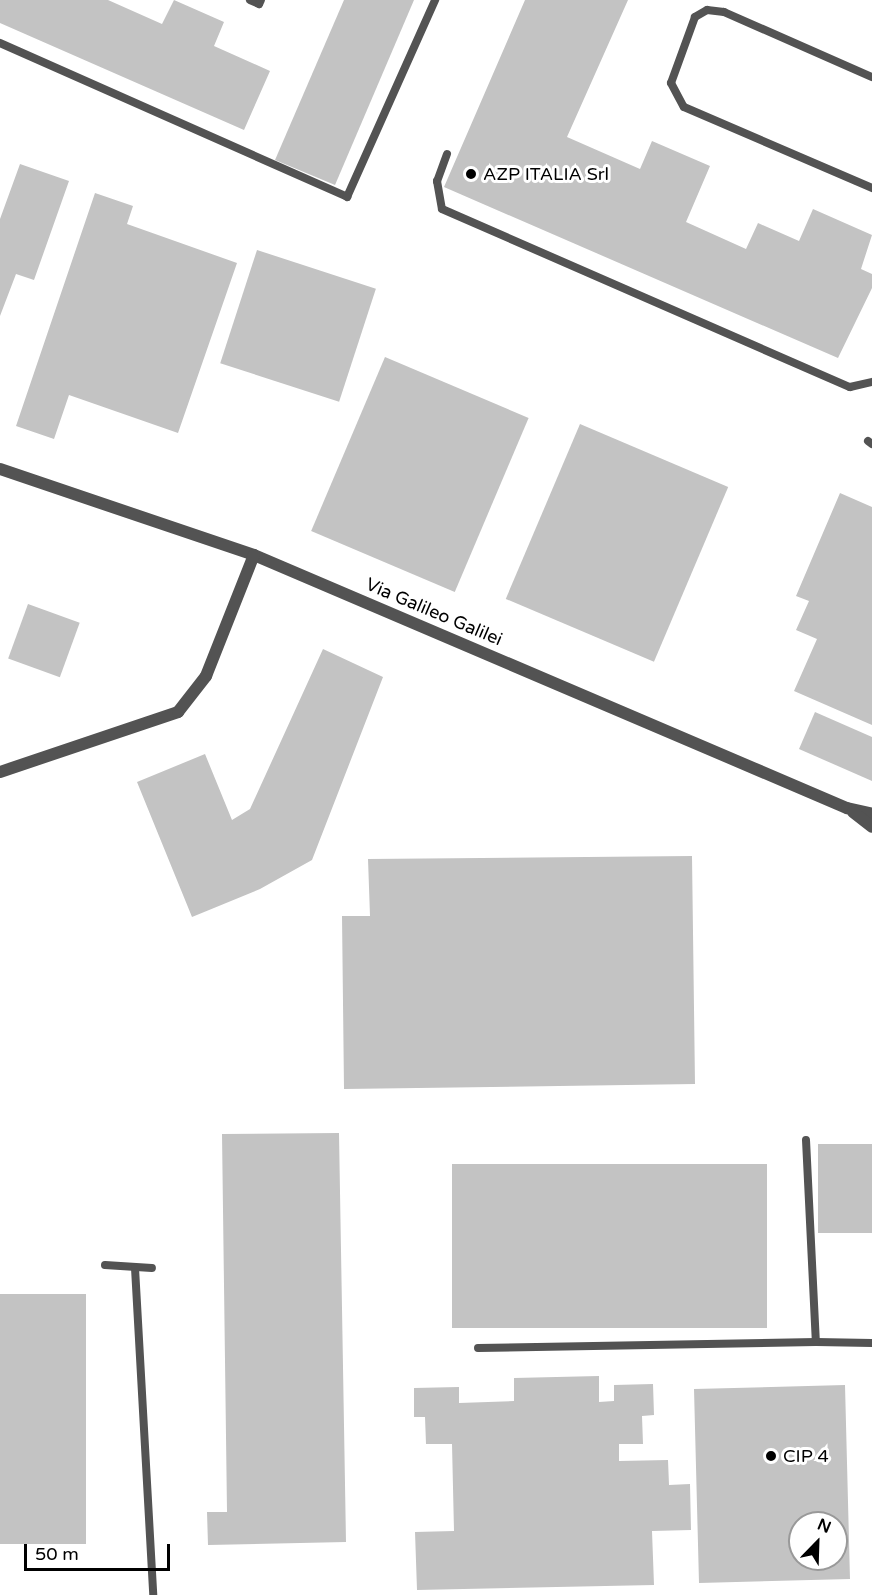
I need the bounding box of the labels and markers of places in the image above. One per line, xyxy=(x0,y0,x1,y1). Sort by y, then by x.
place label: AZP ITALIA Srl xyxy=(483,163,609,185)
marker: AZP ITALIA Srl xyxy=(464,167,478,181)
place label: CIP 4 xyxy=(783,1445,829,1467)
marker: CIP 4 xyxy=(764,1449,778,1463)

